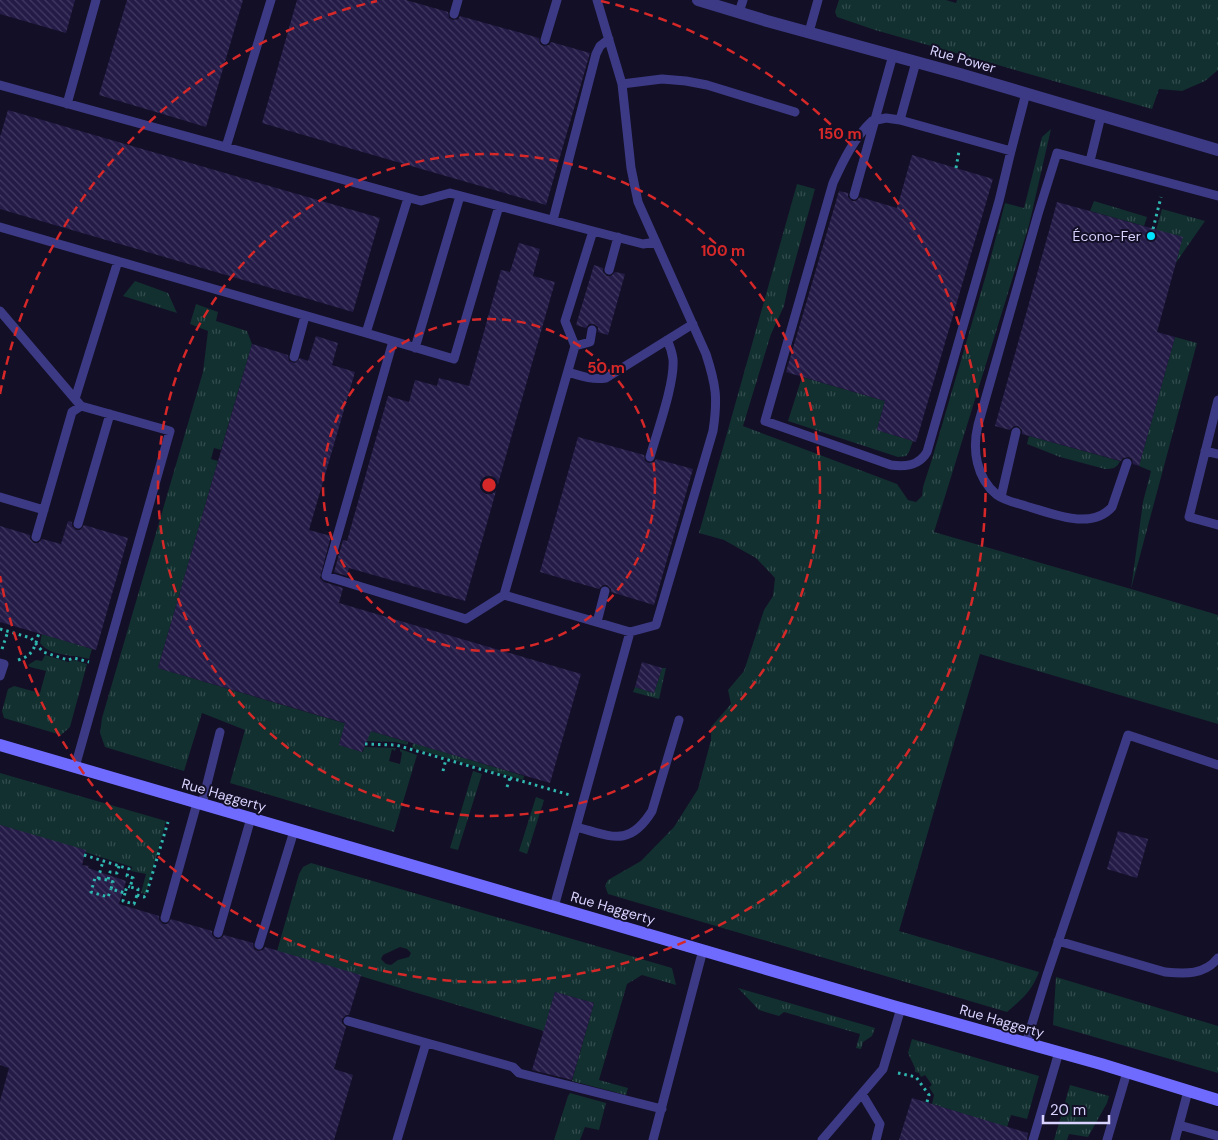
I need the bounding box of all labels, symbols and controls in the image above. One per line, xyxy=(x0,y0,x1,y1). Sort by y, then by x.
street label: Rue Power xyxy=(928,41,998,77)
text: 150 m xyxy=(819,124,862,144)
place label: Écono-Fer xyxy=(1073,227,1141,245)
marker: Écono-Fer xyxy=(1145,230,1157,242)
text: 100 m xyxy=(701,241,745,261)
text: 50 m xyxy=(587,358,625,378)
centre of rings xyxy=(480,476,498,494)
street label: Rue Haggerty xyxy=(180,774,268,816)
street label: Rue Haggerty xyxy=(569,887,657,929)
street label: Rue Haggerty xyxy=(958,1000,1046,1042)
scale bar xyxy=(1043,1092,1109,1124)
text: 20 m xyxy=(1050,1100,1086,1120)

